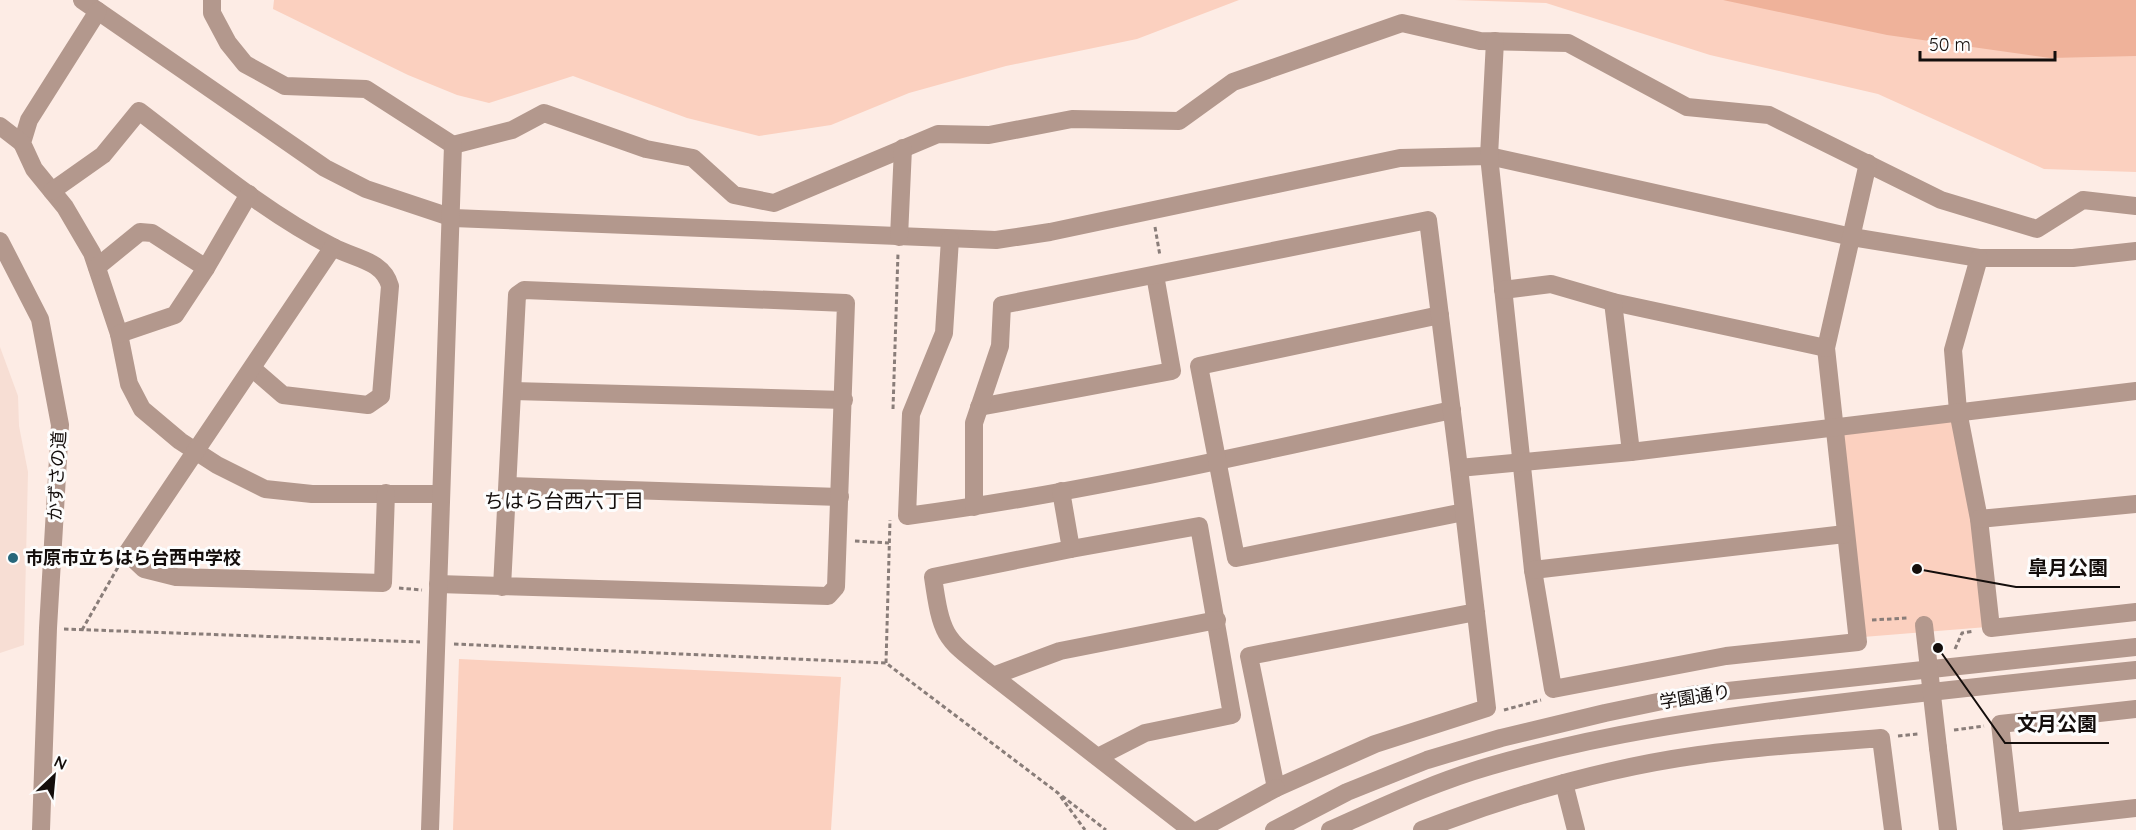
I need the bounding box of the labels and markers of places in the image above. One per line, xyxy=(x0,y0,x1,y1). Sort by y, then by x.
place label: 市原市立ちはら台西中学校 xyxy=(25,546,241,569)
callout: 皐月公園 xyxy=(2016,549,2120,587)
marker: 市原市立ちはら台西中学校 xyxy=(6,551,20,565)
callout: 文月公園 xyxy=(2005,705,2109,743)

